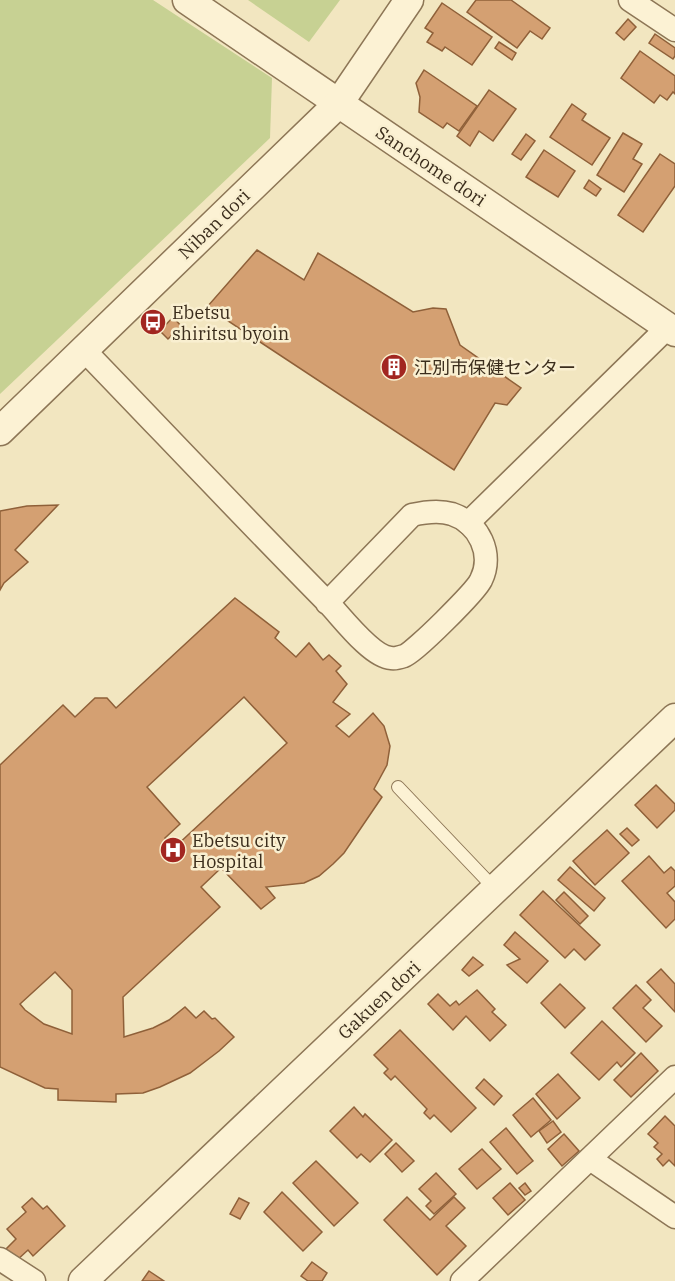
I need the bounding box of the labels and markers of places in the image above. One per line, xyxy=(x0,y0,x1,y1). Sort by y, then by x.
place label: Ebetsu shiritsu byoin xyxy=(172,301,289,345)
bus stop icon: Ebetsu shiritsu byoin xyxy=(138,307,168,337)
building icon: 江別市保健センター xyxy=(379,352,409,382)
place label: 江別市保健センター xyxy=(414,356,576,379)
place label: Ebetsu city Hospital xyxy=(192,829,286,873)
hospital icon: Ebetsu city Hospital xyxy=(158,835,188,865)

